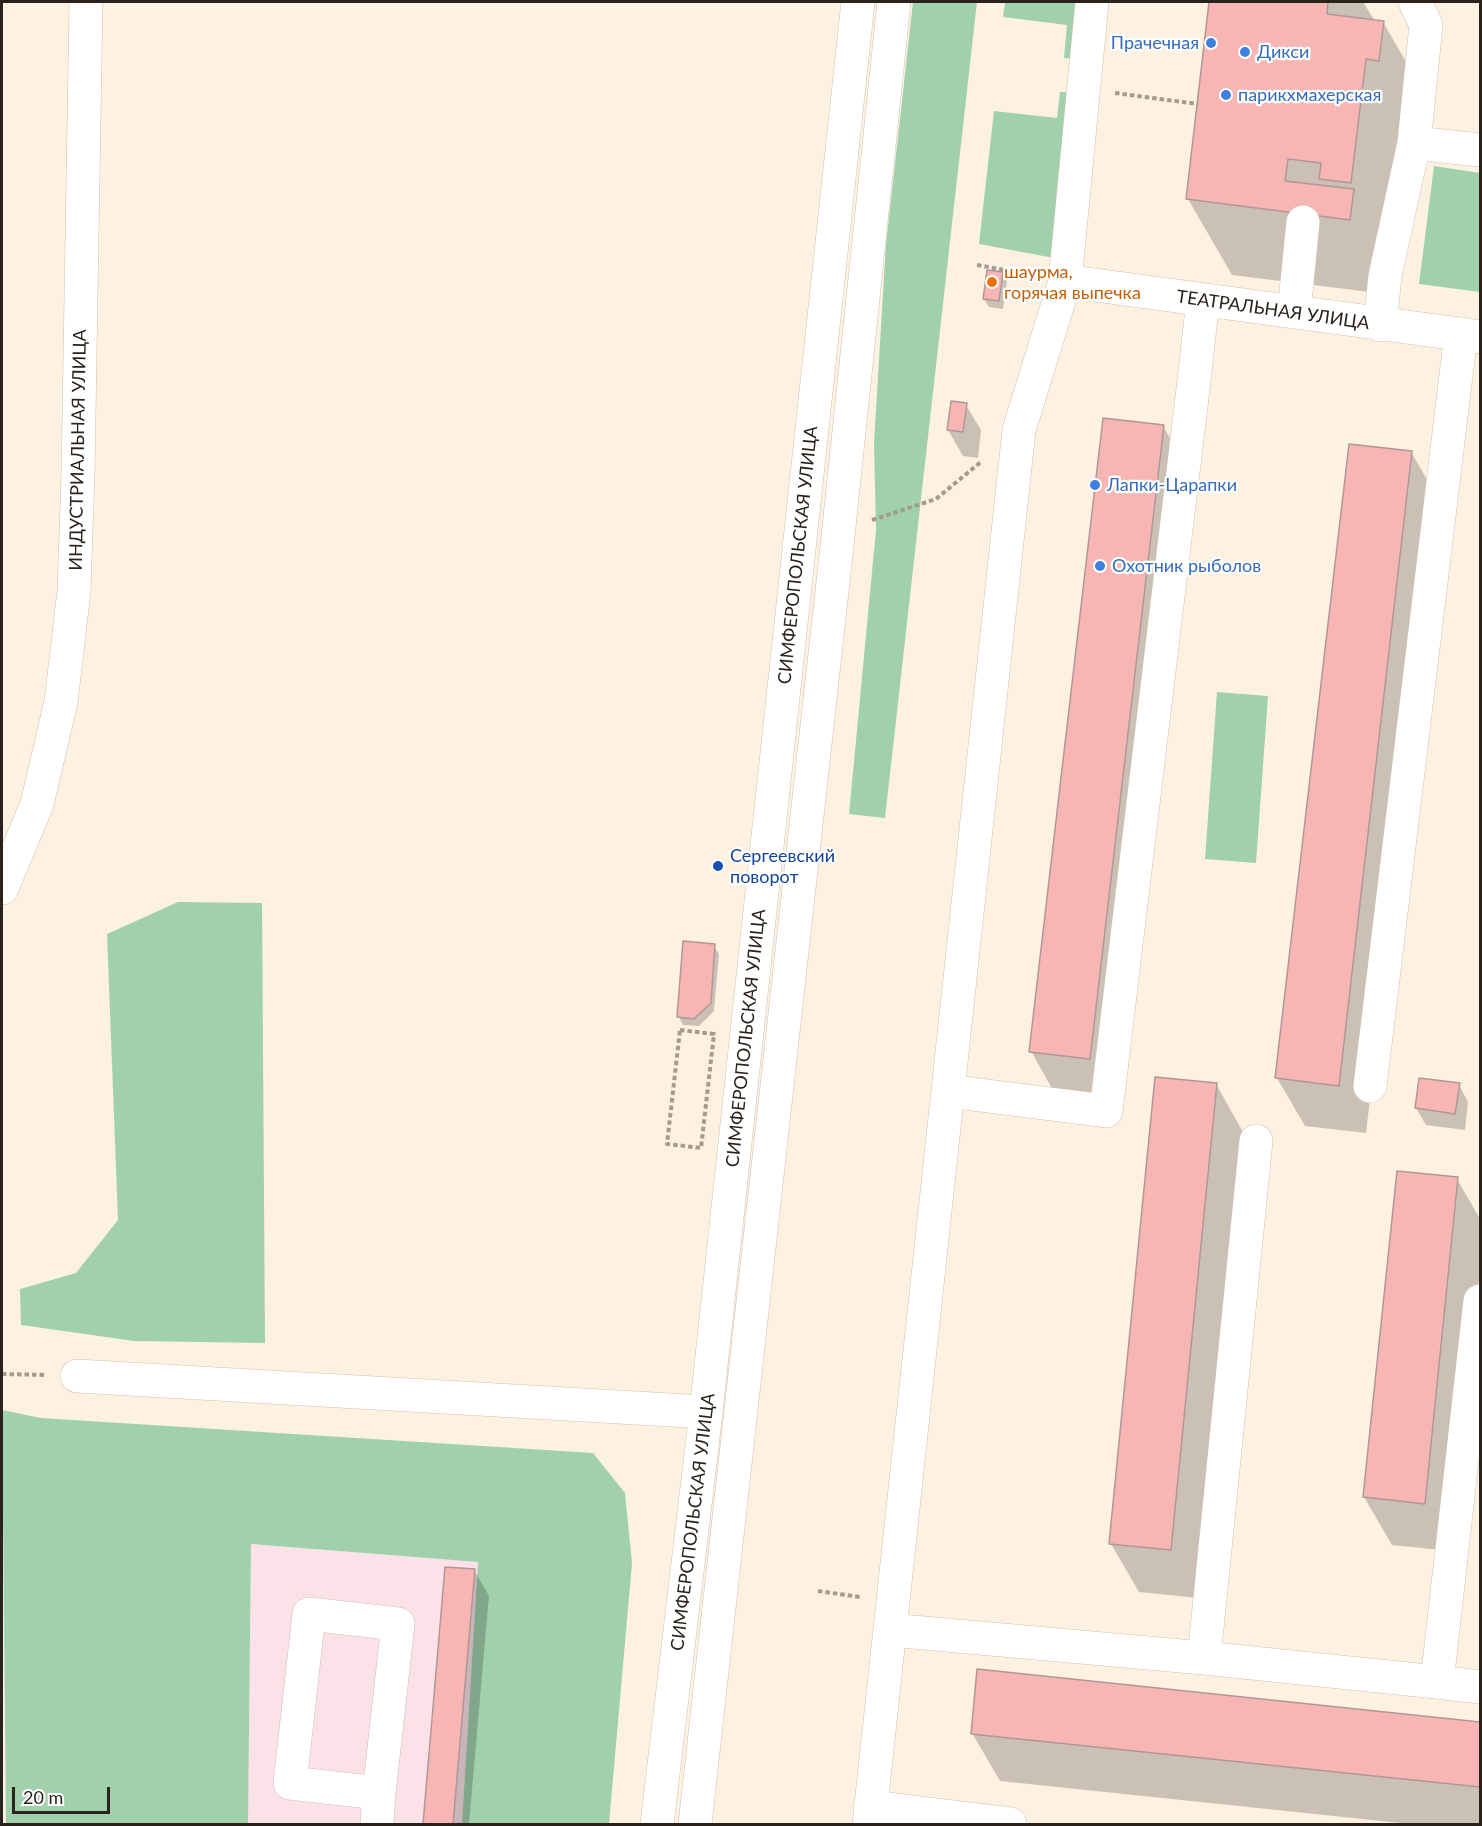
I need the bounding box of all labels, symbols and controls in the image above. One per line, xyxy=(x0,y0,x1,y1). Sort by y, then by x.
place label: Прачечная xyxy=(1111,32,1199,54)
marker: Прачечная xyxy=(1204,36,1218,50)
place label: Дикси xyxy=(1257,41,1309,63)
marker: Дикси xyxy=(1238,45,1252,59)
place label: парикхмахерская xyxy=(1238,84,1381,106)
marker: парикхмахерская xyxy=(1219,88,1233,102)
place label: шаурма, горячая выпечка xyxy=(1004,261,1141,304)
marker: шаурма, горячая выпечка xyxy=(985,275,999,289)
street label: ТЕАТРАЛЬНАЯ УЛИЦА xyxy=(1175,286,1371,334)
street label: ИНДУСТРИАЛЬНАЯ УЛИЦА xyxy=(65,329,91,571)
street label: СИМФЕРОПОЛЬСКАЯ УЛИЦА xyxy=(774,425,822,685)
place label: Лапки-Царапки xyxy=(1107,474,1237,496)
marker: Лапки-Царапки xyxy=(1088,478,1102,492)
place label: Охотник рыболов xyxy=(1112,555,1261,577)
marker: Охотник рыболов xyxy=(1093,559,1107,573)
place label: Сергеевский поворот xyxy=(730,845,835,888)
marker: Сергеевский поворот xyxy=(711,859,725,873)
street label: СИМФЕРОПОЛЬСКАЯ УЛИЦА xyxy=(722,908,770,1168)
street label: СИМФЕРОПОЛЬСКАЯ УЛИЦА xyxy=(666,1392,720,1652)
scale bar xyxy=(15,1775,112,1813)
text: 20 m xyxy=(23,1786,63,1808)

